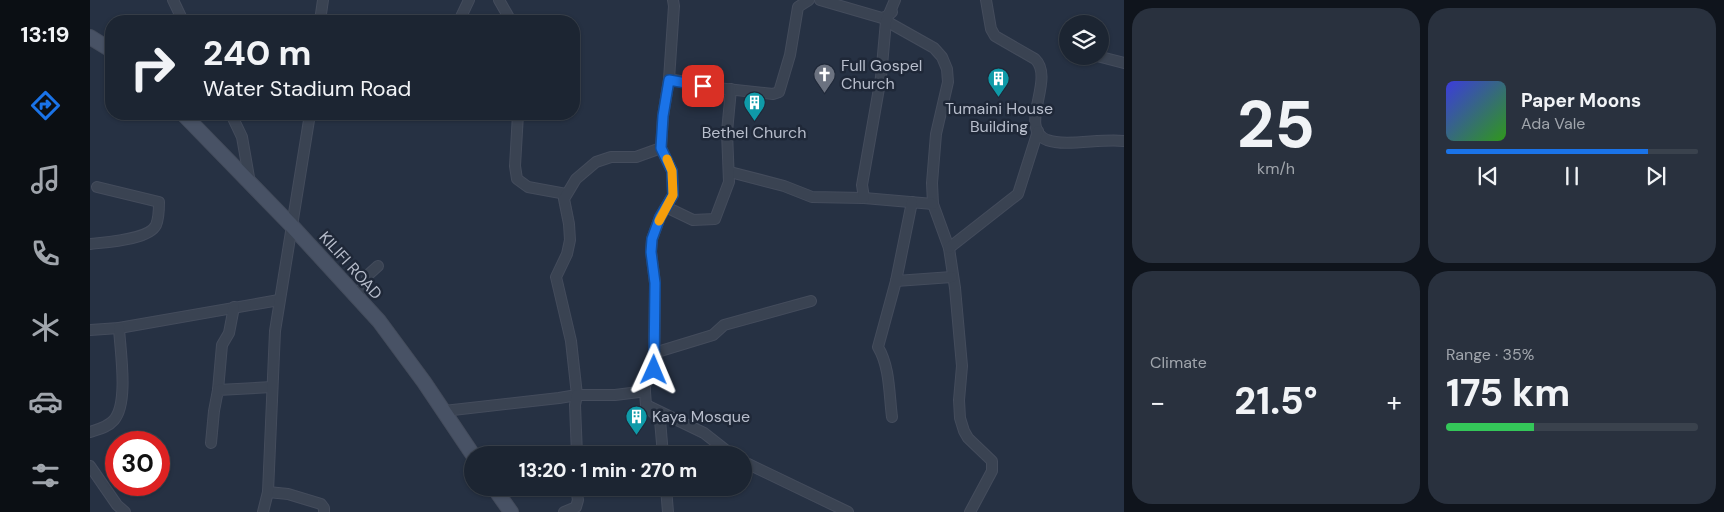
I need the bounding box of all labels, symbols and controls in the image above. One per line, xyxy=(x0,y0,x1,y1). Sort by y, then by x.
map controls xyxy=(1059,15,1109,65)
button: layers xyxy=(1059,15,1109,65)
text: 13:19 xyxy=(21,20,69,49)
text: 240 m xyxy=(203,30,312,76)
icon: right xyxy=(120,35,185,100)
place label: Full Gospel Church xyxy=(841,55,922,94)
church icon: Full Gospel Church xyxy=(813,62,837,93)
pin xyxy=(682,65,724,107)
building icon: Tumaini House Building xyxy=(987,67,1011,98)
icon: arrive xyxy=(689,72,717,100)
text: Water Stadium Road xyxy=(203,74,411,103)
text: 25 xyxy=(1237,83,1315,167)
icon: directions xyxy=(28,88,63,123)
text: Paper Moons xyxy=(1521,88,1641,113)
building icon: Bethel Church xyxy=(742,91,766,122)
place label: Tumaini House Building xyxy=(945,98,1053,137)
text: Ada Vale xyxy=(1521,113,1585,134)
place label: Bethel Church xyxy=(702,122,806,143)
text: km/h xyxy=(1257,158,1295,179)
icon: music xyxy=(28,162,63,197)
icon: previous xyxy=(1474,162,1502,190)
icon: pause xyxy=(1558,162,1586,190)
icon: next xyxy=(1642,162,1670,190)
street label: KILIFI ROAD xyxy=(315,227,387,304)
icon: phone xyxy=(28,236,63,271)
icon: climate xyxy=(28,310,63,345)
position arrow xyxy=(627,343,679,395)
text: Range · 35% xyxy=(1446,344,1534,365)
text: Climate xyxy=(1150,352,1207,373)
text: 175 km xyxy=(1446,368,1570,418)
text: 21.5° xyxy=(1234,376,1318,426)
icon: car xyxy=(28,384,63,419)
text: − xyxy=(1150,384,1165,421)
text: + xyxy=(1387,384,1402,421)
building icon: Kaya Mosque xyxy=(624,404,648,435)
place label: Kaya Mosque xyxy=(652,406,750,427)
speed limit sign: 30 xyxy=(105,431,170,496)
icon: filters xyxy=(28,458,63,493)
text: 13:20 · 1 min · 270 m xyxy=(519,458,697,483)

